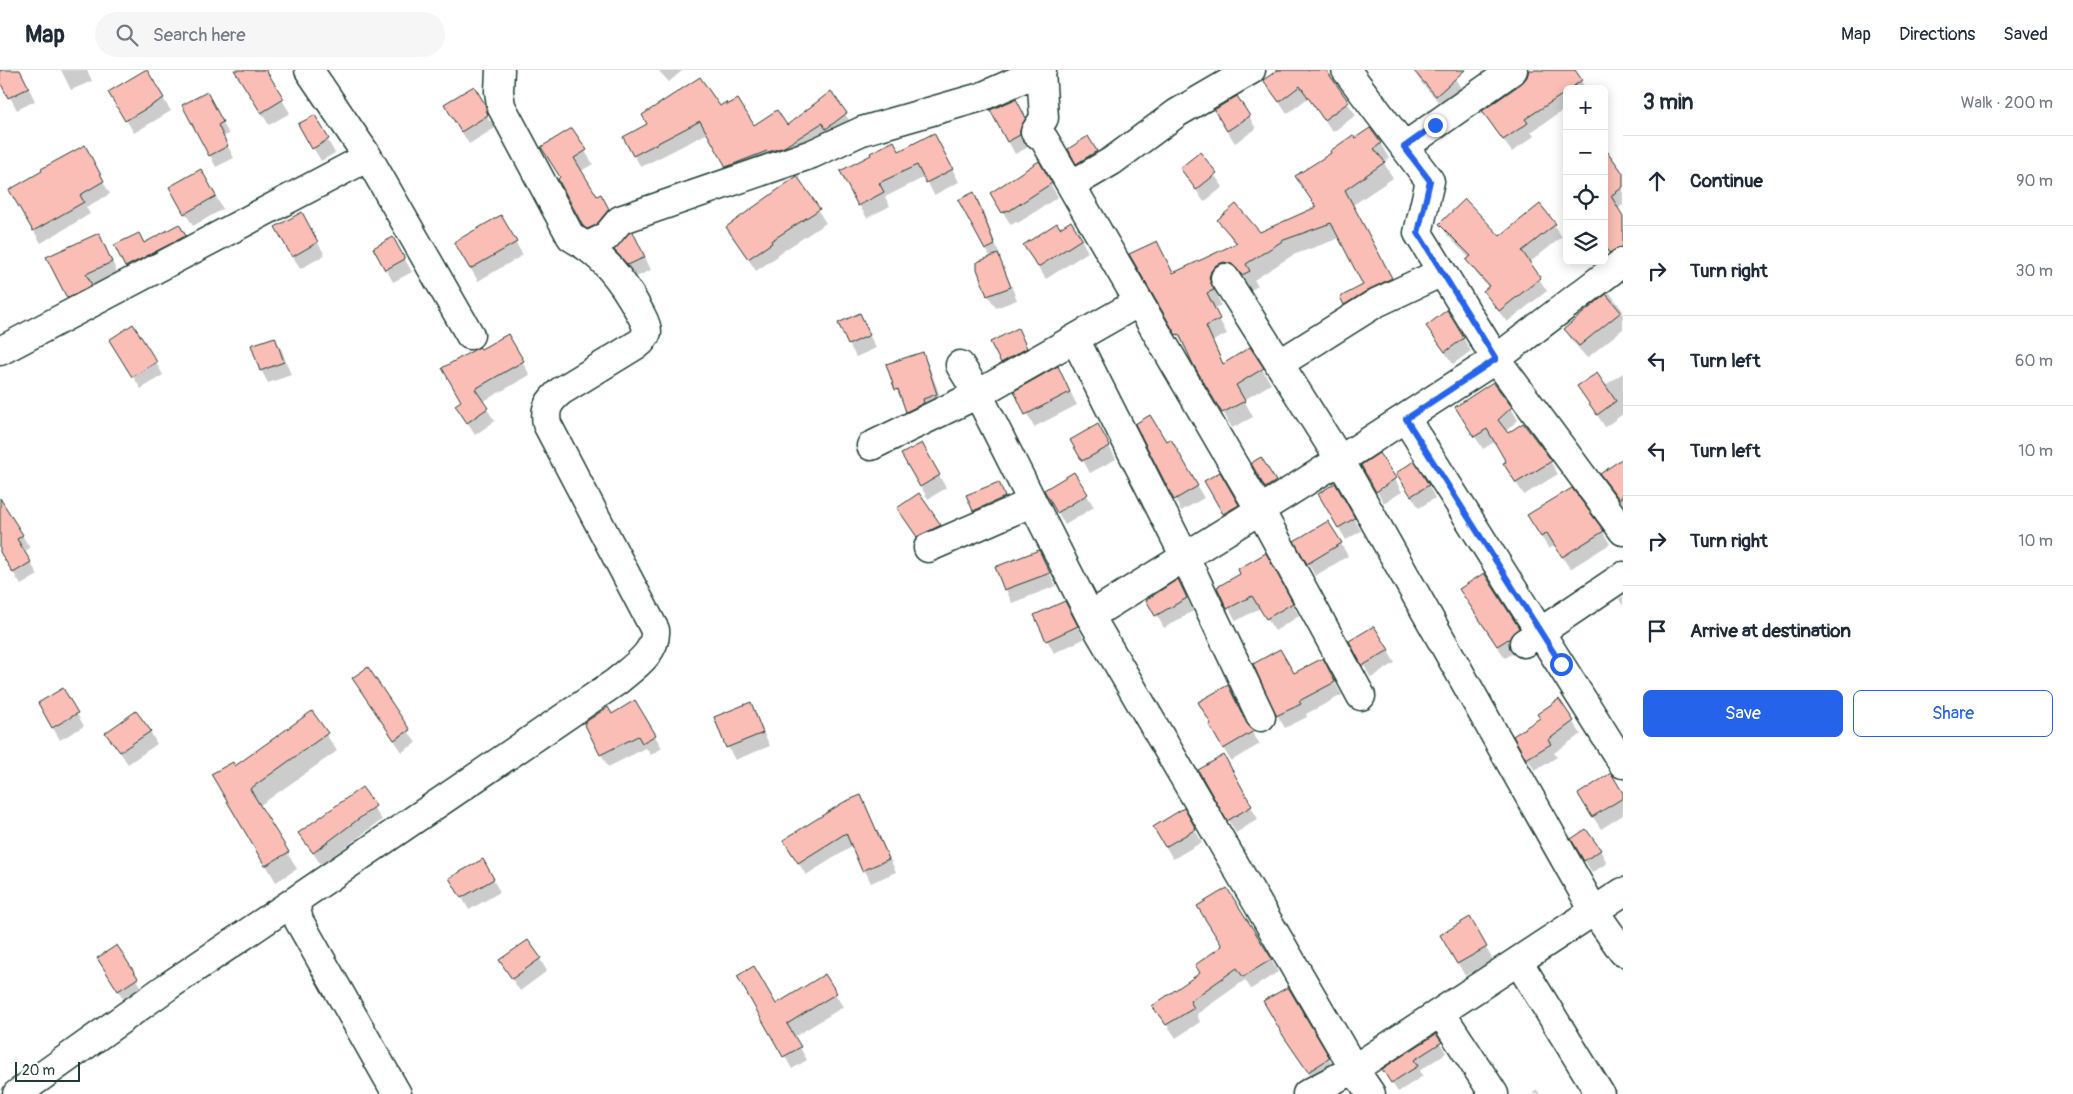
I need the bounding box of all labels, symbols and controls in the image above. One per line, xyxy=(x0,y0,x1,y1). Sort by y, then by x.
search box xyxy=(95,12,445,57)
text: Map xyxy=(25,20,65,49)
icon: search xyxy=(113,21,141,49)
text: Search here xyxy=(153,23,246,47)
text: Map xyxy=(1841,23,1871,46)
text: Directions xyxy=(1899,23,1975,46)
text: Saved xyxy=(2003,23,2048,46)
map controls xyxy=(1563,85,1608,265)
button: + xyxy=(1563,85,1608,130)
text: 3 min xyxy=(1643,89,1693,116)
text: Walk · 200 m xyxy=(1961,93,2053,113)
route end xyxy=(1424,114,1447,137)
button: − xyxy=(1563,130,1608,175)
icon: ahead xyxy=(1643,167,1671,195)
text: Continue xyxy=(1690,169,1763,193)
text: 90 m xyxy=(2016,171,2053,191)
button: locate xyxy=(1563,175,1608,220)
button: layers xyxy=(1563,220,1608,265)
icon: right xyxy=(1643,257,1671,285)
text: Turn right xyxy=(1690,259,1768,283)
text: 30 m xyxy=(2015,261,2053,281)
icon: left xyxy=(1643,347,1671,375)
text: Turn left xyxy=(1690,349,1760,373)
text: 60 m xyxy=(2015,351,2053,371)
icon: left xyxy=(1643,437,1671,465)
text: Turn left xyxy=(1690,439,1760,463)
text: 10 m xyxy=(2018,441,2053,461)
icon: right xyxy=(1643,527,1671,555)
text: Turn right xyxy=(1690,529,1768,553)
text: 10 m xyxy=(2018,531,2053,551)
icon: arrive xyxy=(1643,617,1671,645)
text: Arrive at destination xyxy=(1690,619,1851,643)
route start xyxy=(1550,653,1573,676)
button: Save xyxy=(1643,690,1843,737)
button: Share xyxy=(1853,690,2053,737)
scale bar xyxy=(15,1059,80,1082)
text: 20 m xyxy=(22,1062,55,1079)

